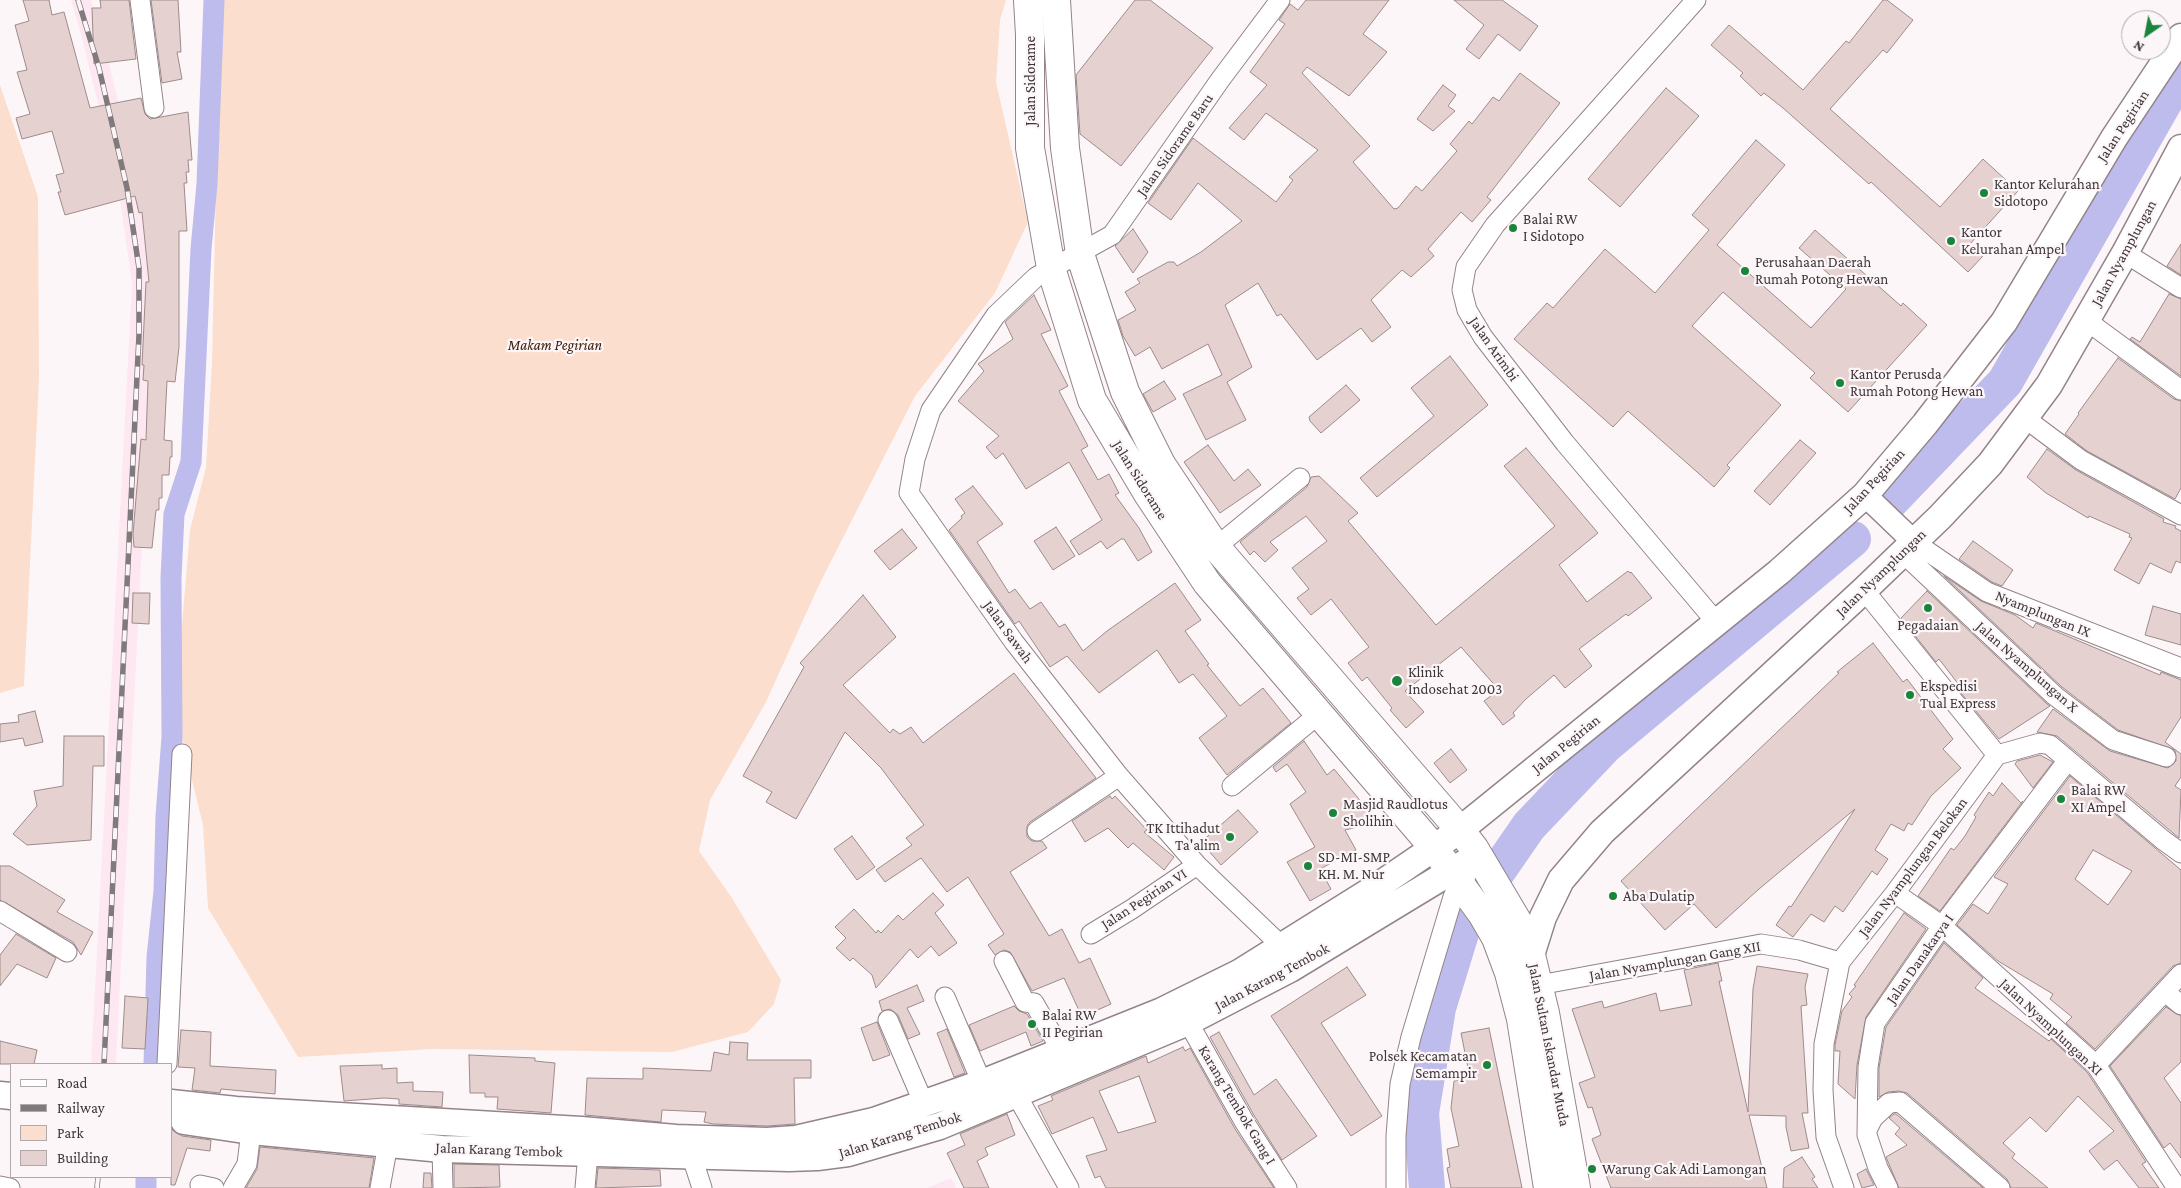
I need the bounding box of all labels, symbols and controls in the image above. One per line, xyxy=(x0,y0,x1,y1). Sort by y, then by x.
north arrow xyxy=(2121,10,2171,60)
street label: Jalan Sidorame xyxy=(1021,36,1039,126)
text: N xyxy=(2130,37,2147,56)
street label: Jalan Pegirian xyxy=(2093,87,2153,165)
street label: Jalan Sidorame Baru xyxy=(1133,90,1217,200)
place label: Kantor Kelurahan Sidotopo xyxy=(1994,175,2100,210)
marker: Kantor Kelurahan Sidotopo xyxy=(1978,187,1990,199)
street label: Jalan Nyamplungan xyxy=(2087,197,2161,309)
place label: Balai RW I Sidotopo xyxy=(1523,210,1584,245)
marker: Balai RW I Sidotopo xyxy=(1507,222,1519,234)
place label: Kantor Kelurahan Ampel xyxy=(1961,223,2065,258)
marker: Kantor Kelurahan Ampel xyxy=(1945,235,1957,247)
place label: Perusahaan Daerah Rumah Potong Hewan xyxy=(1755,253,1888,288)
marker: Perusahaan Daerah Rumah Potong Hewan xyxy=(1739,265,1751,277)
street label: Jalan Arimbi xyxy=(1465,313,1523,385)
park label: Makam Pegirian xyxy=(508,336,602,354)
place label: Kantor Perusda Rumah Potong Hewan xyxy=(1850,365,1983,400)
marker: Kantor Perusda Rumah Potong Hewan xyxy=(1834,377,1846,389)
street label: Jalan Sidorame xyxy=(1109,437,1171,523)
street label: Jalan Pegirian xyxy=(1839,445,1909,517)
street label: Jalan Nyamplungan xyxy=(1832,525,1930,621)
street label: Nyamplungan IX xyxy=(1993,587,2093,641)
street label: Jalan Sawah xyxy=(979,597,1037,667)
marker: Pegadaian xyxy=(1922,602,1934,614)
place label: Pegadaian xyxy=(1897,616,1959,634)
street label: Jalan Nyamplungan X xyxy=(1972,618,2082,716)
place label: Klinik Indosehat 2003 xyxy=(1408,663,1502,698)
marker: Klinik Indosehat 2003 xyxy=(1390,674,1404,688)
place label: Ekspedisi Tual Express xyxy=(1920,677,1996,712)
marker: Ekspedisi Tual Express xyxy=(1904,689,1916,701)
street label: Jalan Pegirian xyxy=(1528,711,1604,777)
place label: Balai RW XI Ampel xyxy=(2071,781,2126,816)
marker: Balai RW XI Ampel xyxy=(2055,793,2067,805)
street label: Jalan Nyamplungan Belokan xyxy=(1855,794,1971,940)
place label: Masjid Raudlotus Sholihin xyxy=(1343,795,1448,830)
marker: Masjid Raudlotus Sholihin xyxy=(1327,807,1339,819)
place label: TK Ittihadut Ta'alim xyxy=(1146,819,1220,854)
marker: TK Ittihadut Ta'alim xyxy=(1224,831,1236,843)
place label: SD-MI-SMP KH. M. Nur xyxy=(1318,848,1390,883)
marker: SD-MI-SMP KH. M. Nur xyxy=(1302,860,1314,872)
street label: Jalan Pegirian VI xyxy=(1098,865,1190,933)
place label: Aba Dulatip xyxy=(1623,887,1694,905)
marker: Aba Dulatip xyxy=(1607,890,1619,902)
street label: Jalan Danakarya I xyxy=(1882,911,1958,1007)
street label: Jalan Nyamplungan Gang XII xyxy=(1588,937,1762,985)
street label: Jalan Karang Tembok xyxy=(1212,939,1332,1015)
street label: Jalan Sultan Iskandar Muda xyxy=(1524,962,1574,1128)
street label: Jalan Nyamplungan XI xyxy=(1996,975,2106,1079)
place label: Balai RW II Pegirian xyxy=(1042,1006,1103,1041)
marker: Balai RW II Pegirian xyxy=(1026,1018,1038,1030)
street label: Karang Tembok Gang I xyxy=(1194,1042,1280,1168)
place label: Polsek Kecamatan Semampir xyxy=(1369,1047,1477,1082)
marker: Polsek Kecamatan Semampir xyxy=(1481,1059,1493,1071)
legend xyxy=(10,1063,172,1178)
text: Road xyxy=(57,1075,87,1091)
text: Railway xyxy=(57,1100,105,1116)
street label: Jalan Karang Tembok xyxy=(837,1108,963,1162)
text: Park xyxy=(57,1125,84,1141)
street label: Jalan Karang Tembok xyxy=(435,1139,563,1161)
text: Building xyxy=(57,1150,108,1166)
place label: Warung Cak Adi Lamongan xyxy=(1602,1160,1766,1178)
marker: Warung Cak Adi Lamongan xyxy=(1586,1163,1598,1175)

